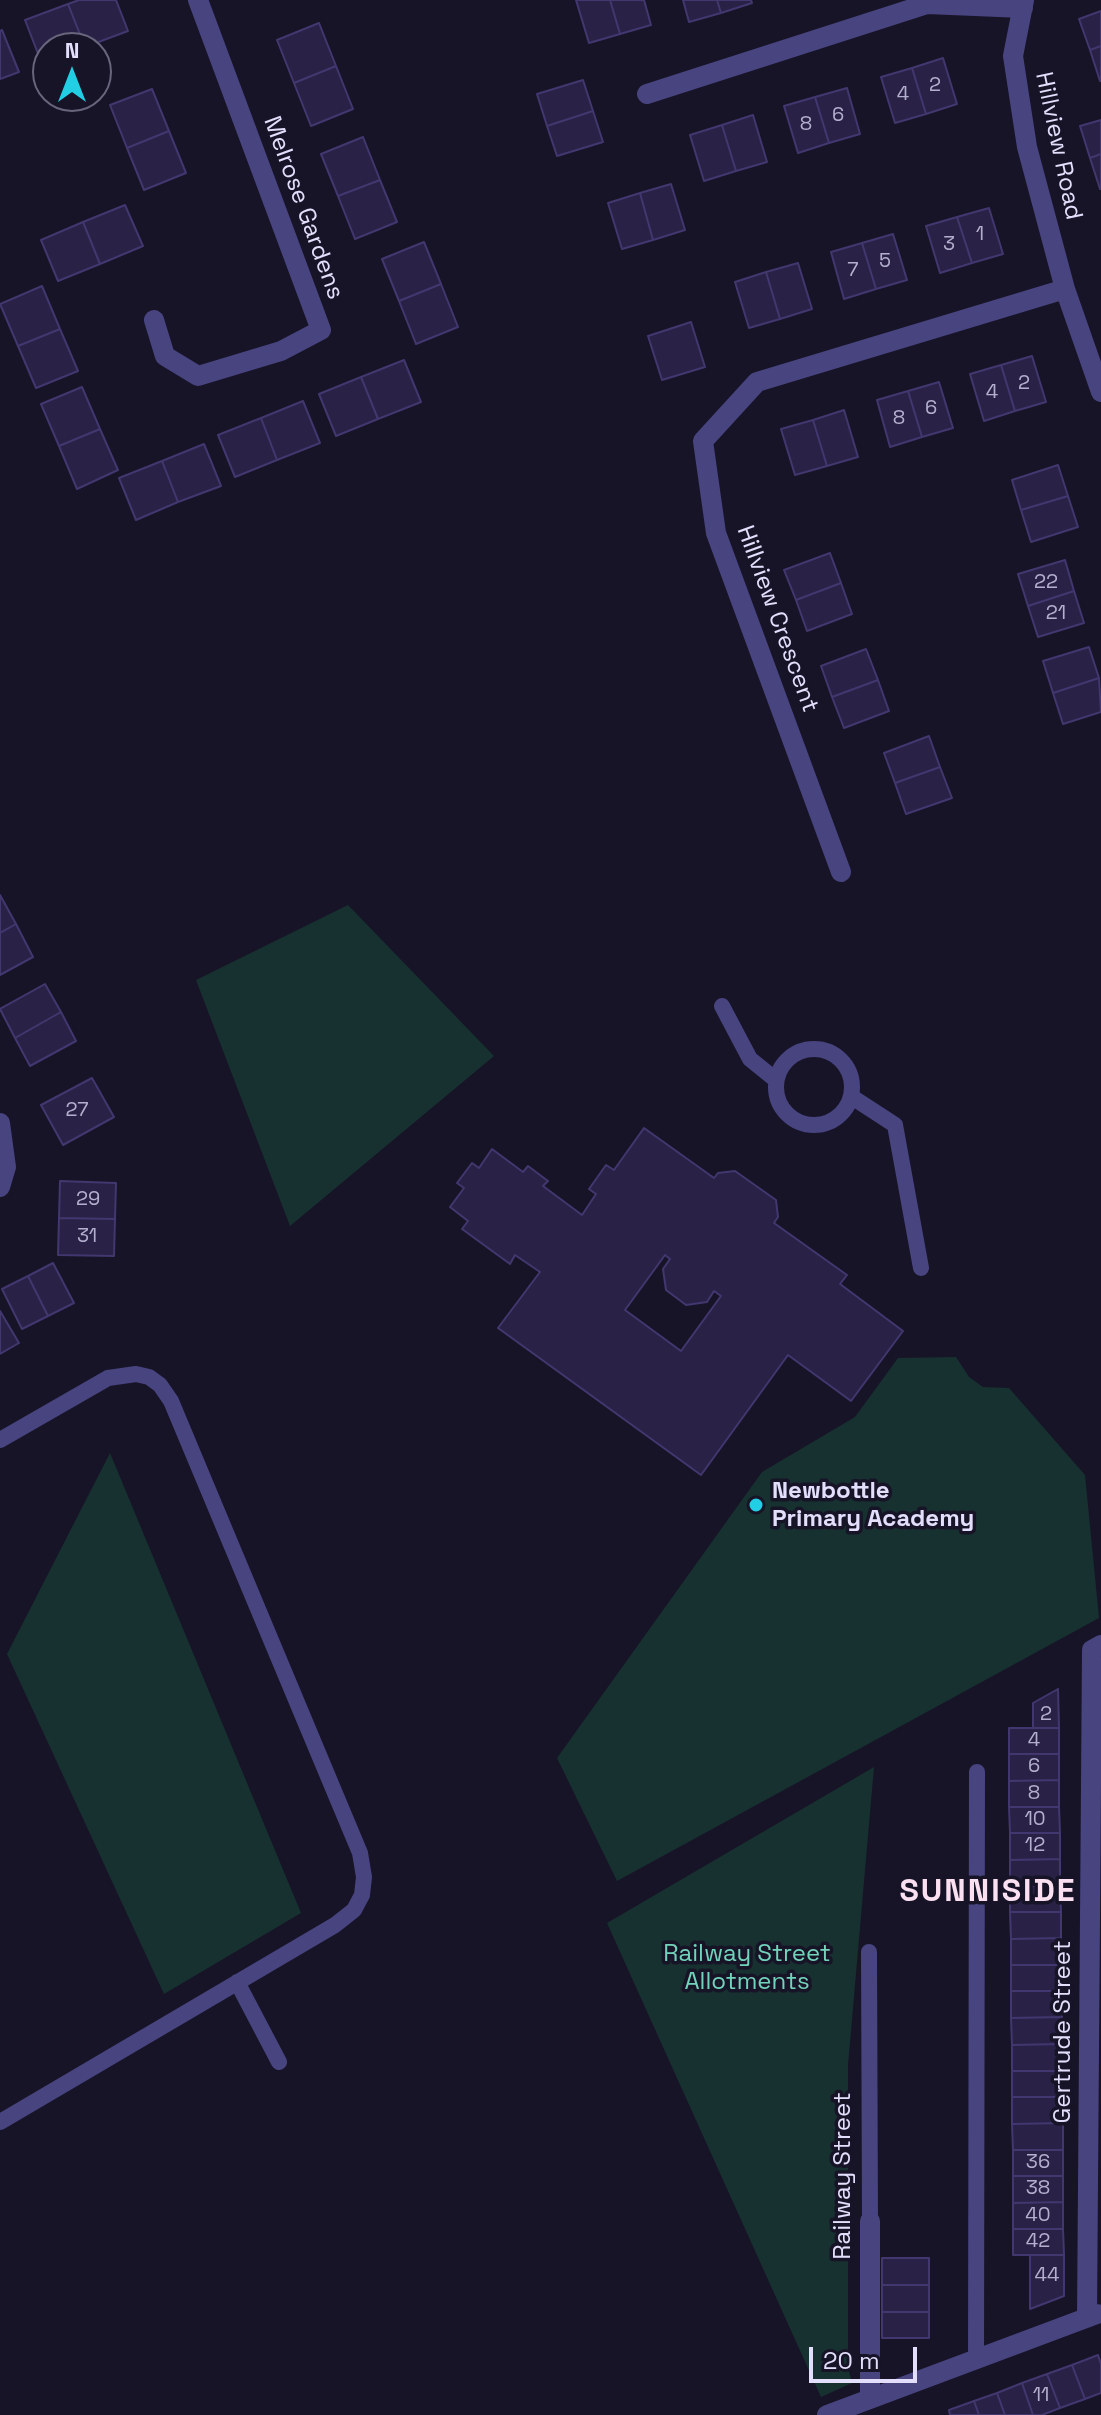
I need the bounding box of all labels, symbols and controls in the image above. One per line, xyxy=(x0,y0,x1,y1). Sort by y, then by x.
north arrow xyxy=(32,32,112,112)
text: N xyxy=(65,36,79,64)
street label: Hillview Road xyxy=(1028,69,1088,223)
house number: 2 xyxy=(929,74,941,98)
house number: 4 xyxy=(897,83,909,107)
house number: 6 xyxy=(832,104,844,128)
street label: Melrose Gardens xyxy=(257,113,349,303)
house number: 8 xyxy=(800,113,812,137)
house number: 1 xyxy=(976,223,984,247)
house number: 3 xyxy=(943,233,955,257)
house number: 5 xyxy=(879,250,891,274)
house number: 7 xyxy=(847,259,859,283)
house number: 2 xyxy=(1018,372,1030,396)
house number: 4 xyxy=(986,381,998,405)
house number: 6 xyxy=(925,397,937,421)
house number: 8 xyxy=(893,407,905,431)
street label: Hillview Crescent xyxy=(730,522,824,716)
house number: 22 xyxy=(1034,571,1058,595)
house number: 21 xyxy=(1046,602,1066,626)
house number: 27 xyxy=(65,1099,89,1123)
house number: 29 xyxy=(76,1188,100,1212)
house number: 31 xyxy=(77,1225,97,1249)
place label: Newbottle Primary Academy xyxy=(772,1477,974,1533)
marker: Newbottle Primary Academy xyxy=(747,1496,765,1514)
house number: 2 xyxy=(1040,1703,1052,1727)
house number: 4 xyxy=(1028,1729,1040,1753)
house number: 6 xyxy=(1028,1755,1040,1779)
house number: 8 xyxy=(1028,1782,1040,1806)
house number: 10 xyxy=(1024,1808,1046,1832)
house number: 12 xyxy=(1025,1834,1045,1858)
district label: SUNNISIDE xyxy=(899,1873,1077,1911)
park label: Railway Street Allotments xyxy=(663,1940,831,1996)
street label: Gertrude Street xyxy=(1049,1940,1077,2124)
street label: Railway Street xyxy=(829,2092,857,2260)
house number: 36 xyxy=(1026,2151,1050,2175)
house number: 38 xyxy=(1026,2177,1050,2201)
house number: 40 xyxy=(1025,2204,1051,2228)
house number: 42 xyxy=(1026,2230,1050,2254)
house number: 44 xyxy=(1035,2264,1059,2288)
scale bar xyxy=(813,2331,921,2381)
text: 20 m xyxy=(823,2345,880,2376)
house number: 11 xyxy=(1033,2384,1049,2408)

